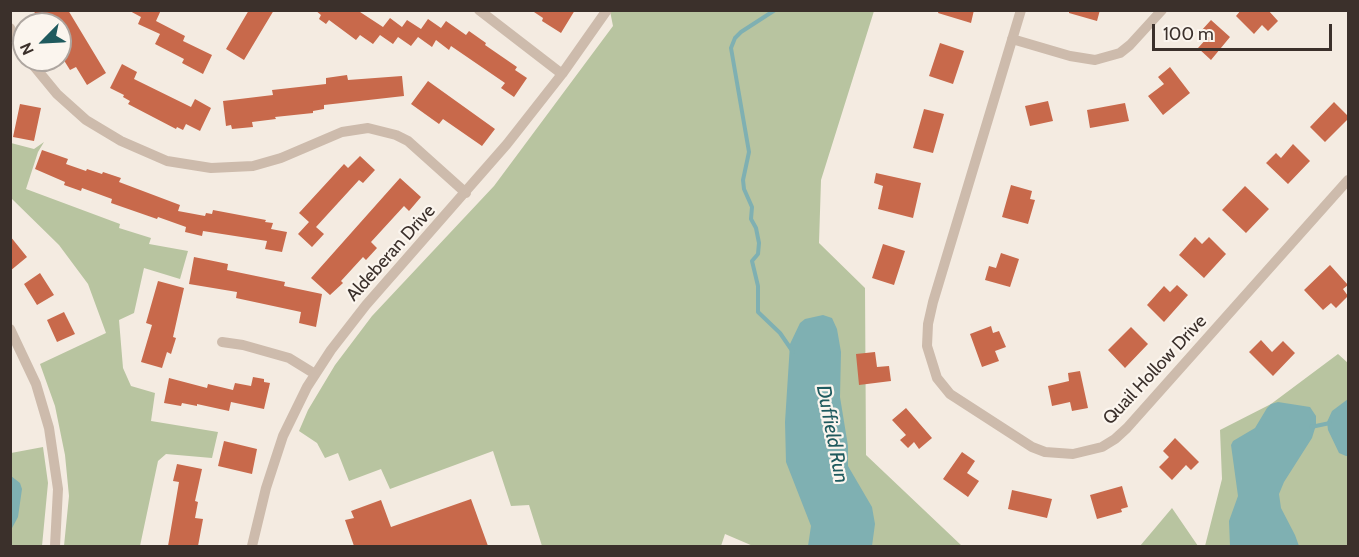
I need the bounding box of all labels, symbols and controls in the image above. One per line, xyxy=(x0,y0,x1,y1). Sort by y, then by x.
north arrow xyxy=(12,12,72,72)
scale bar xyxy=(1155,12,1335,50)
text: 100 m xyxy=(1163,23,1214,45)
text: N xyxy=(16,40,38,58)
street label: Aldeberan Drive xyxy=(342,200,440,306)
street label: Quail Hollow Drive xyxy=(1099,311,1211,429)
water label: Duffield Run xyxy=(811,383,853,485)

